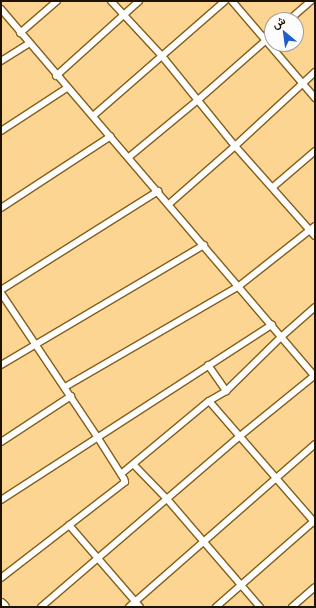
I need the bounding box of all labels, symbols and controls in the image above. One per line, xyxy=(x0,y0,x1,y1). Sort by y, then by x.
north arrow xyxy=(264,12,304,52)
text: ش xyxy=(270,14,287,31)

